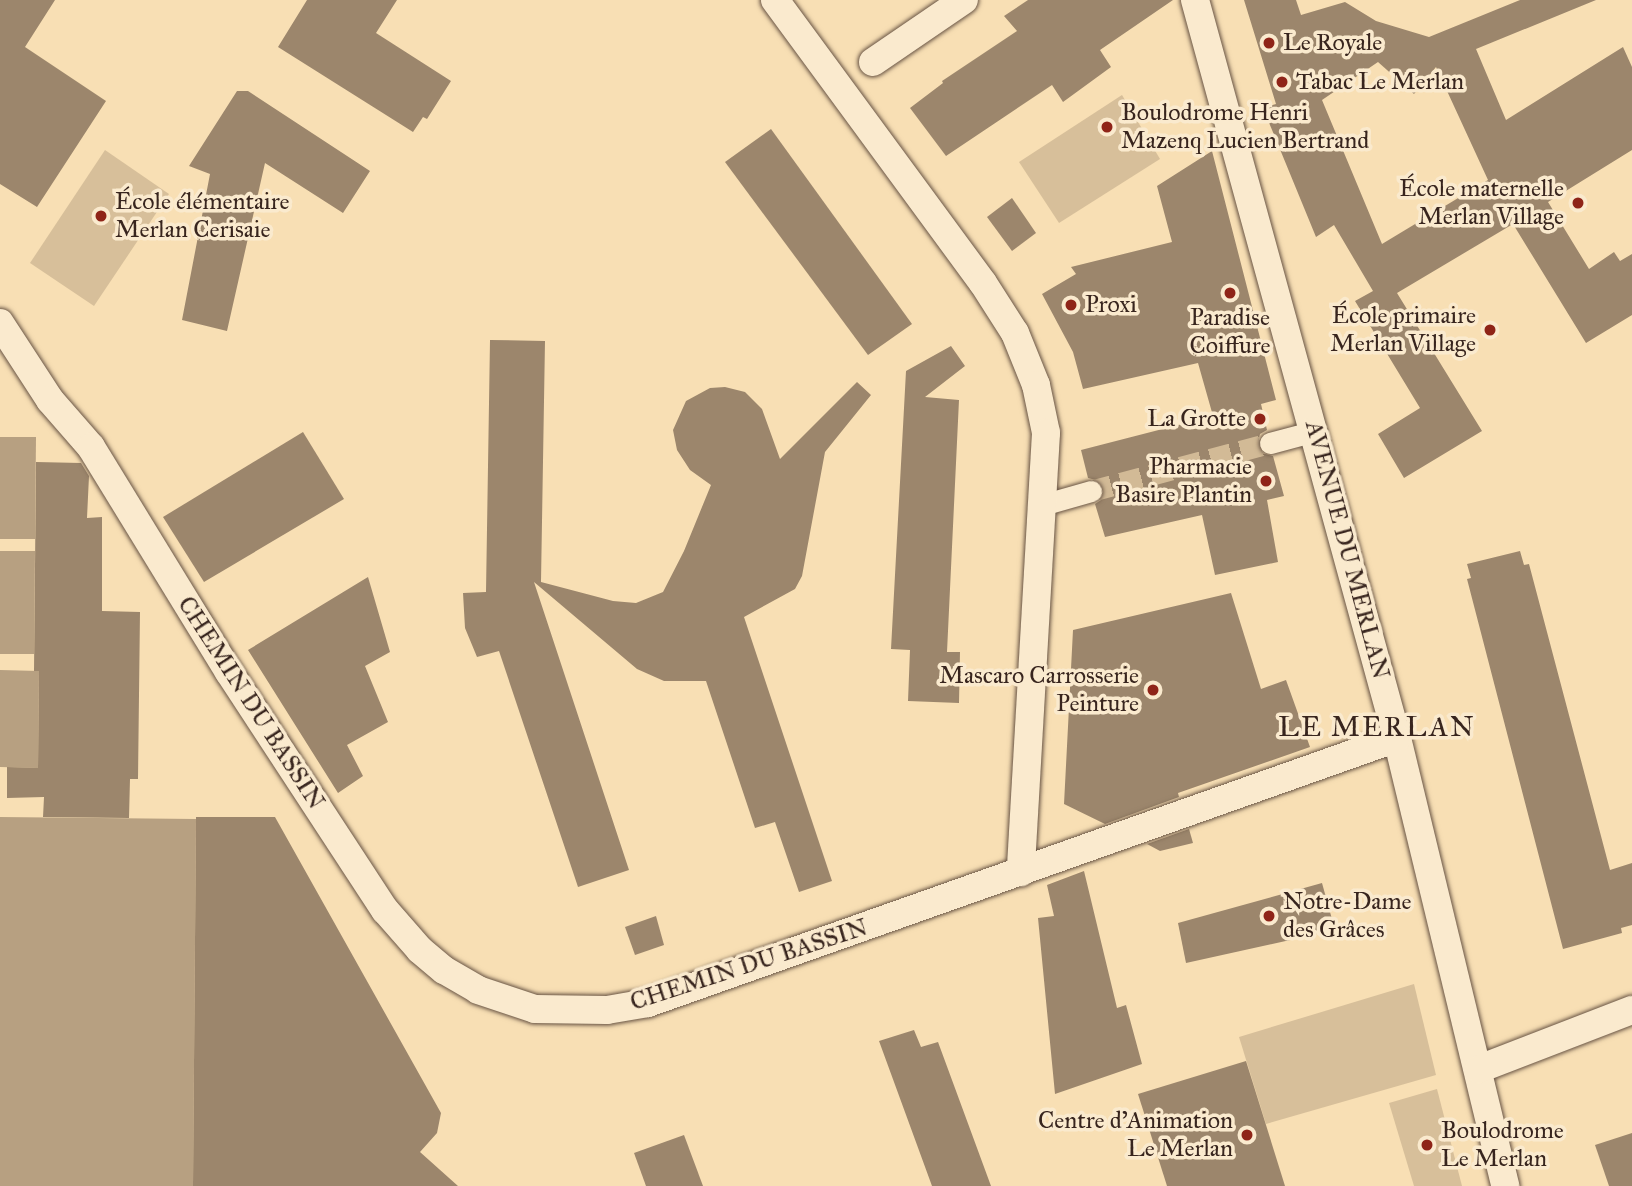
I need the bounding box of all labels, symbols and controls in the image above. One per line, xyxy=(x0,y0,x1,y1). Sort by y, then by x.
place label: Le Royale xyxy=(1283,29,1382,57)
marker: Le Royale xyxy=(1261,35,1277,51)
place label: Tabac Le Merlan xyxy=(1296,68,1464,96)
marker: Tabac Le Merlan xyxy=(1274,74,1290,90)
place label: Boulodrome Henri Mazenq Lucien Bertrand xyxy=(1121,99,1369,155)
marker: Boulodrome Henri Mazenq Lucien Bertrand xyxy=(1099,119,1115,135)
place label: École maternelle Merlan Village xyxy=(1399,175,1564,231)
place label: École élémentaire Merlan Cerisaie xyxy=(115,188,289,244)
marker: École maternelle Merlan Village xyxy=(1570,195,1586,211)
marker: École élémentaire Merlan Cerisaie xyxy=(93,208,109,224)
marker: Paradise Coiffure xyxy=(1222,285,1238,301)
place label: Proxi xyxy=(1085,291,1137,319)
marker: Proxi xyxy=(1063,297,1079,313)
place label: École primaire Merlan Village xyxy=(1330,302,1476,358)
place label: Paradise Coiffure xyxy=(1189,304,1271,360)
marker: École primaire Merlan Village xyxy=(1482,322,1498,338)
place label: La Grotte xyxy=(1147,405,1246,433)
marker: La Grotte xyxy=(1252,411,1268,427)
street label: AVENUE DU MERLAN xyxy=(1299,418,1395,682)
place label: Pharmacie Basire Plantin xyxy=(1115,453,1252,509)
marker: Pharmacie Basire Plantin xyxy=(1258,473,1274,489)
street label: CHEMIN DU BASSIN xyxy=(171,591,331,815)
place label: Mascaro Carrosserie Peinture xyxy=(939,662,1139,718)
marker: Mascaro Carrosserie Peinture xyxy=(1145,682,1161,698)
district label: LE MERLAN xyxy=(1279,710,1475,744)
place label: Notre-Dame des Grâces xyxy=(1283,888,1412,944)
marker: Notre-Dame des Grâces xyxy=(1261,908,1277,924)
street label: CHEMIN DU BASSIN xyxy=(627,913,871,1017)
place label: Centre d'Animation Le Merlan xyxy=(1038,1107,1233,1163)
place label: Boulodrome Le Merlan xyxy=(1441,1117,1564,1173)
marker: Centre d'Animation Le Merlan xyxy=(1239,1127,1255,1143)
marker: Boulodrome Le Merlan xyxy=(1419,1137,1435,1153)

